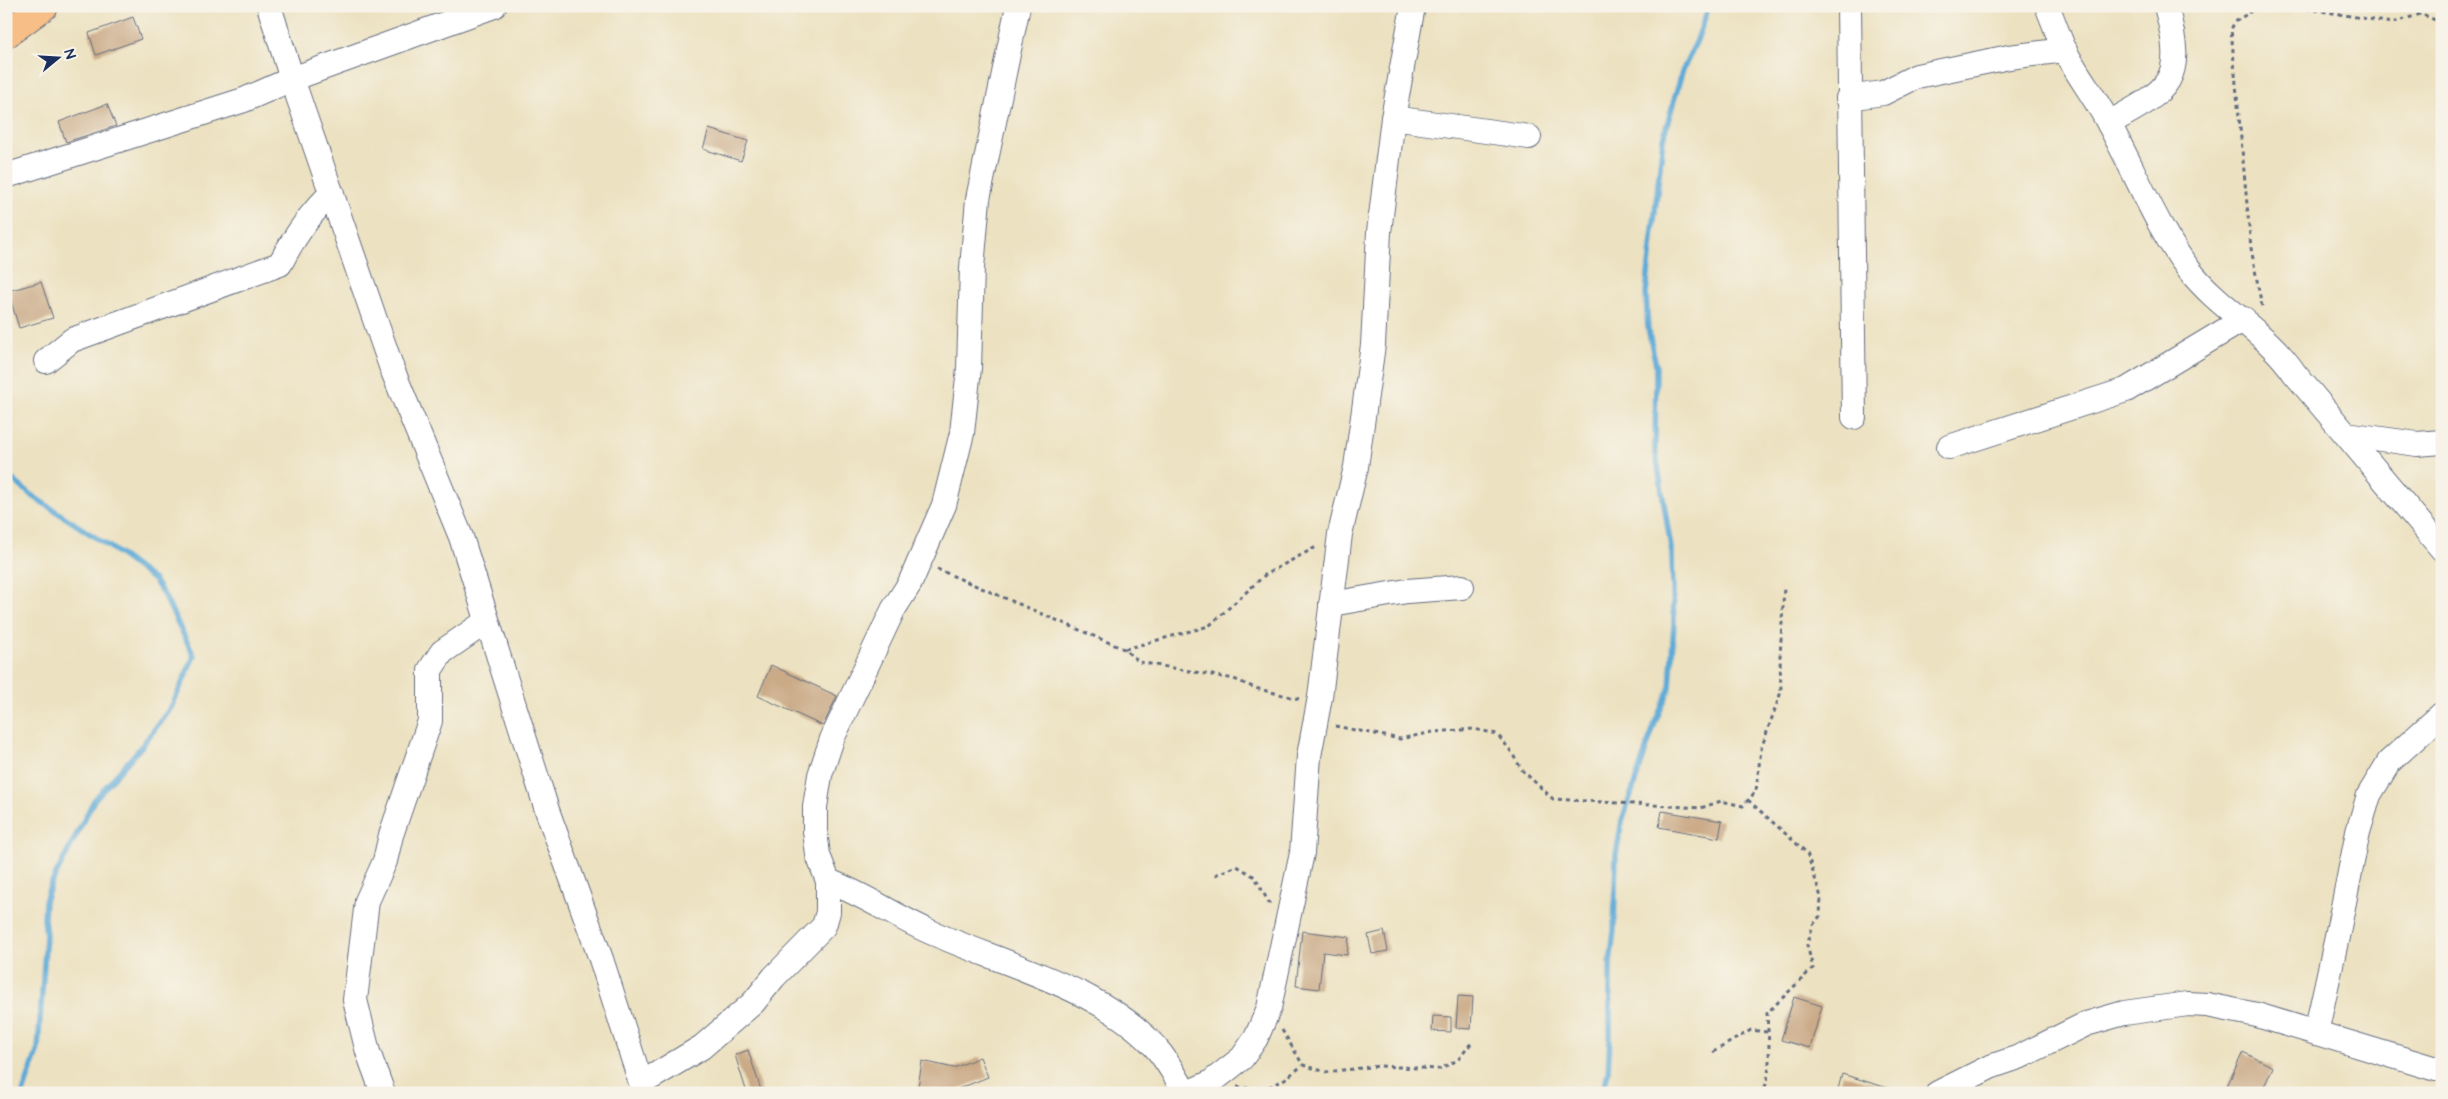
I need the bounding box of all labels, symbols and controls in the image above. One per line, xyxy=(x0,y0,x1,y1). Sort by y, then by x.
north arrow xyxy=(32,32,82,82)
text: N xyxy=(59,47,80,62)

